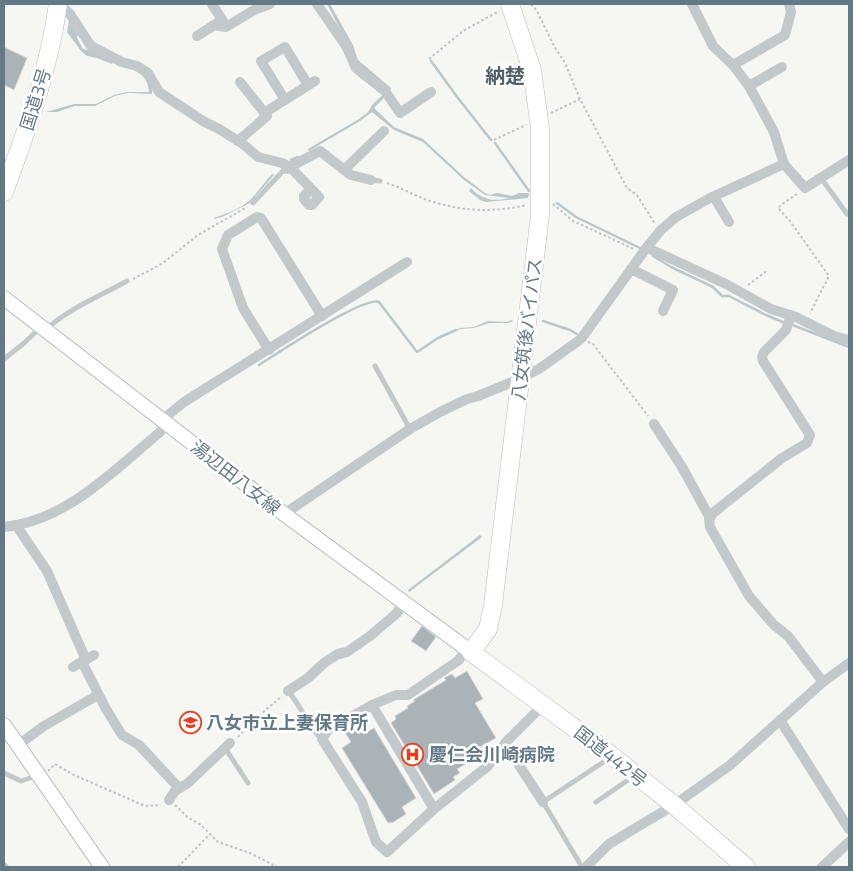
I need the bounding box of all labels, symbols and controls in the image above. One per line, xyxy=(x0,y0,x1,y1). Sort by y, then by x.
district label: 納楚 xyxy=(485,63,525,87)
street label: 国道3号 xyxy=(15,65,55,133)
street label: 八女筑後バイパス xyxy=(506,256,546,402)
street label: 湯辺田八女線 xyxy=(187,435,285,519)
school or university icon: 八女市立上妻保育所 xyxy=(178,710,202,734)
place label: 八女市立上妻保育所 xyxy=(206,711,368,733)
street label: 国道442号 xyxy=(570,721,652,791)
hospital icon: 慶仁会川崎病院 xyxy=(401,742,425,766)
place label: 慶仁会川崎病院 xyxy=(429,743,555,765)

